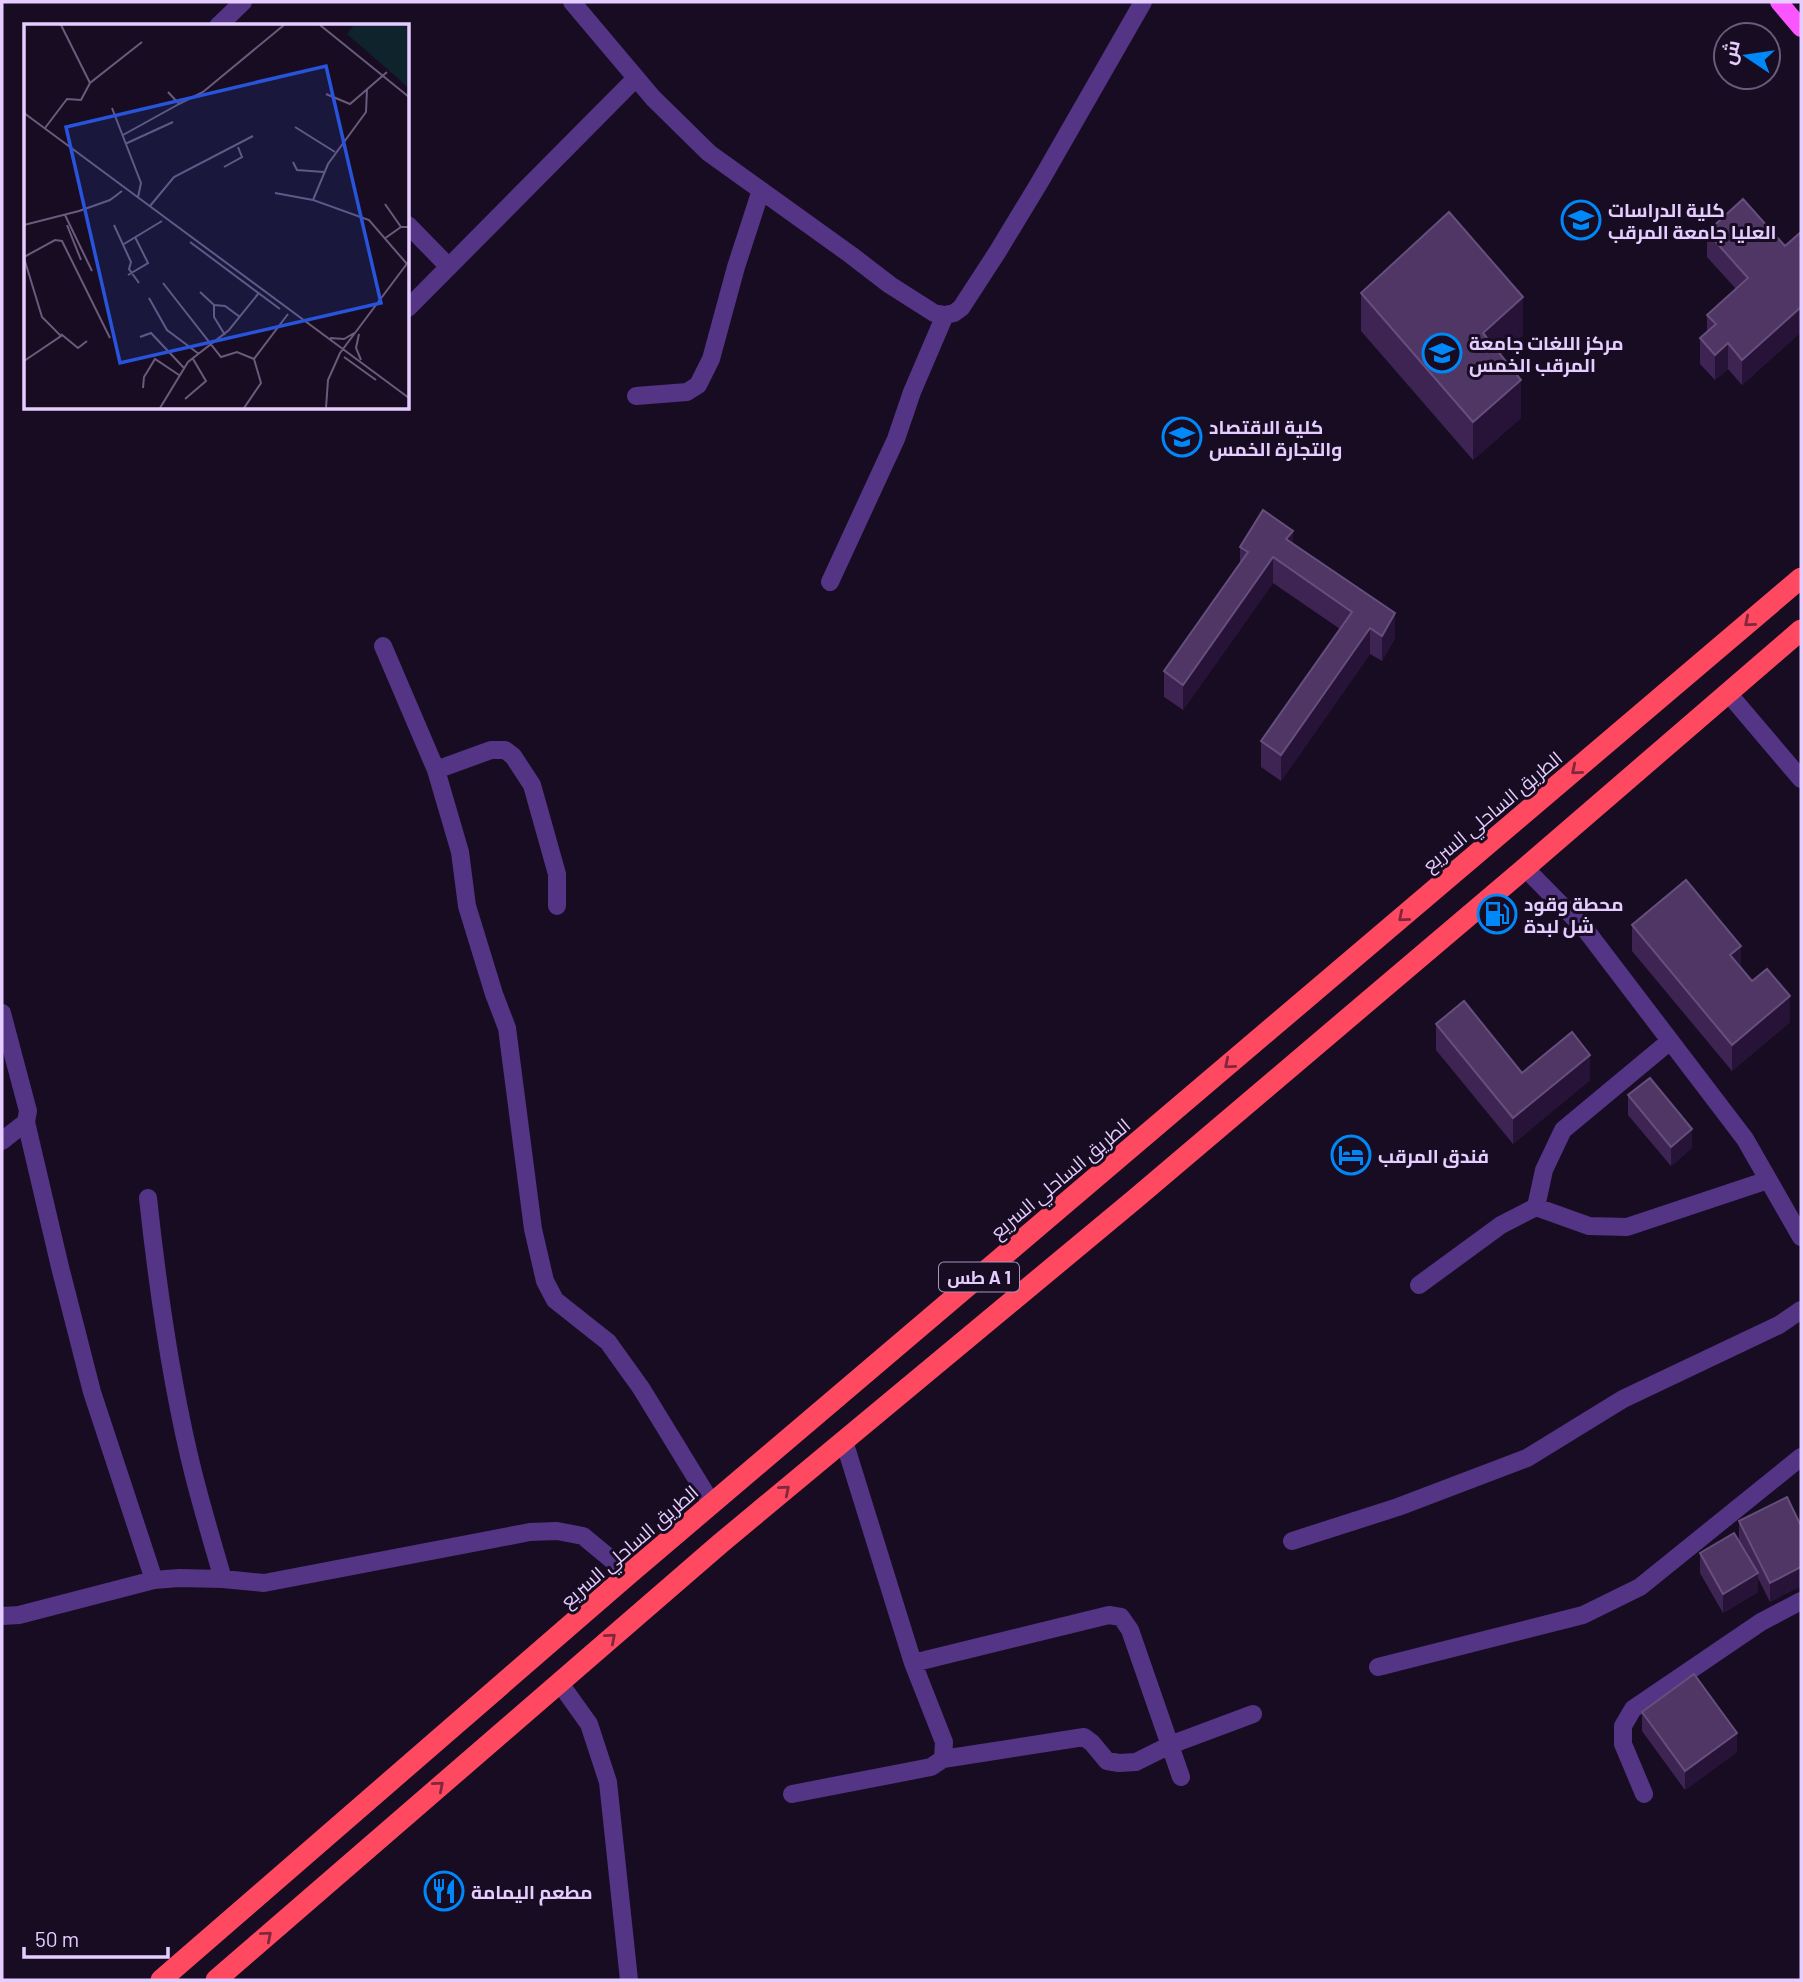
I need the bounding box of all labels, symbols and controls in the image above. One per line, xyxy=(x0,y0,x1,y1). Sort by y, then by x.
north arrow xyxy=(1712,21,1782,91)
inset map xyxy=(24,24,410,410)
text: ش xyxy=(1716,38,1745,67)
place label: كلية الدراسات العليا جامعة المرقب xyxy=(1608,198,1776,244)
school or university icon: كلية الدراسات العليا جامعة المرقب xyxy=(1560,199,1602,241)
place label: مركز اللغات جامعة المرقب الخمس xyxy=(1469,331,1624,377)
school or university icon: مركز اللغات جامعة المرقب الخمس xyxy=(1421,332,1463,374)
place label: كلية الاقتصاد والتجارة الخمس xyxy=(1209,415,1342,461)
school or university icon: كلية الاقتصاد والتجارة الخمس xyxy=(1161,416,1203,458)
one-way arrow xyxy=(1745,614,1758,626)
street label: الطريق الساحلي السريع xyxy=(1418,746,1569,879)
one-way arrow xyxy=(1571,762,1584,774)
place label: محطة وقود شل لبدة xyxy=(1524,892,1623,938)
fuel station icon: محطة وقود شل لبدة xyxy=(1476,893,1518,935)
one-way arrow xyxy=(1398,909,1411,921)
one-way arrow xyxy=(1225,1056,1238,1068)
street label: الطريق الساحلي السريع xyxy=(986,1113,1137,1246)
hotel icon: فندق المرقب xyxy=(1330,1134,1372,1176)
place label: فندق المرقب xyxy=(1378,1144,1489,1168)
road number: طس A 1 xyxy=(939,1262,1019,1292)
street label: الطريق الساحلي السريع xyxy=(555,1480,705,1615)
one-way arrow xyxy=(776,1486,789,1498)
one-way arrow xyxy=(603,1634,616,1646)
one-way arrow xyxy=(431,1782,444,1794)
restaurant icon: مطعم اليمامة xyxy=(423,1870,465,1912)
place label: مطعم اليمامة xyxy=(471,1880,592,1906)
scale bar xyxy=(24,1916,168,1960)
text: 50 m xyxy=(35,1926,79,1951)
one-way arrow xyxy=(259,1931,272,1944)

